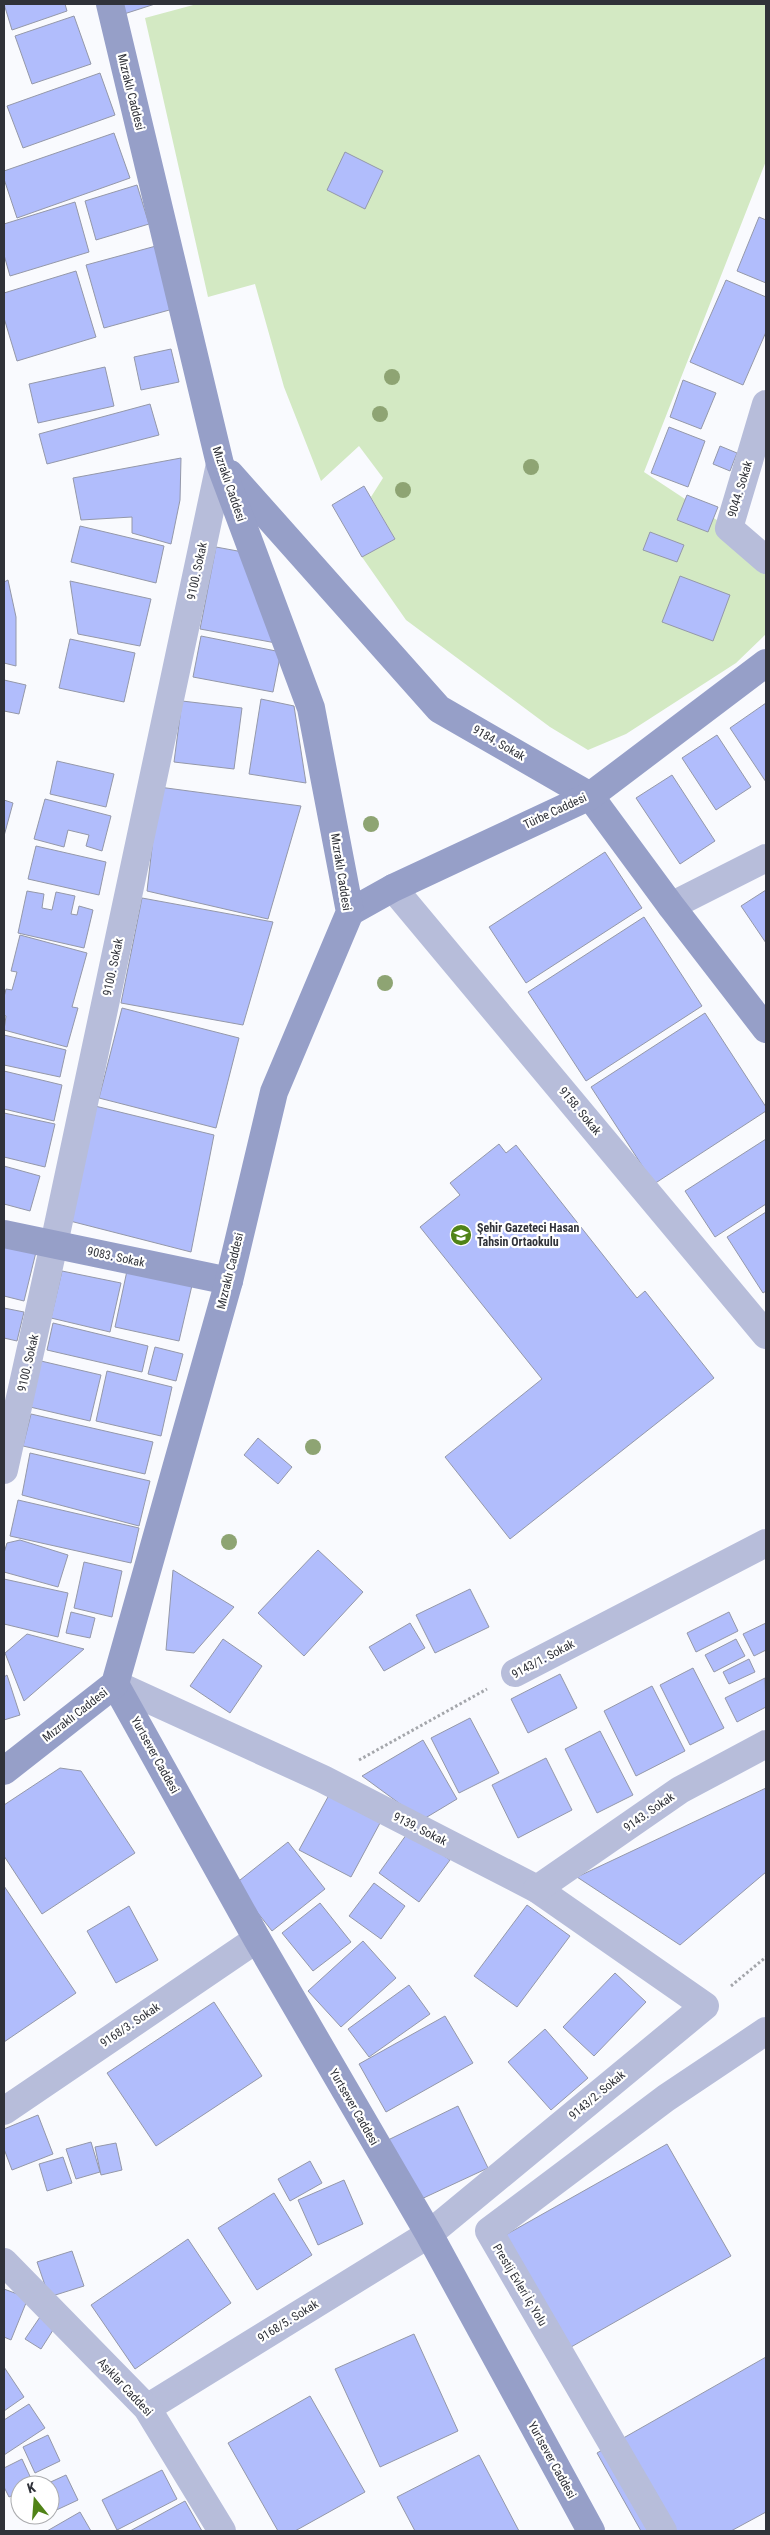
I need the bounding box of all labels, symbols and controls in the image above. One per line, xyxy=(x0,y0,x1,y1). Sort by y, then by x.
street label: Mızraklı Caddesi xyxy=(115,52,147,132)
street label: Mızraklı Caddesi xyxy=(210,445,248,523)
street label: 9044. Sokak xyxy=(725,458,755,519)
street label: 9100. Sokak xyxy=(184,540,210,601)
street label: 9184. Sokak xyxy=(470,722,528,764)
street label: Türbe Caddesi xyxy=(521,790,589,832)
street label: Mızraklı Caddesi xyxy=(328,832,354,912)
street label: 9100. Sokak xyxy=(100,936,126,997)
street label: 9158. Sokak xyxy=(556,1084,605,1138)
place label: Şehir Gazeteci Hasan Tahsin Ortaokulu xyxy=(477,1221,579,1249)
school or university icon: Şehir Gazeteci Hasan Tahsin Ortaokulu xyxy=(449,1223,473,1247)
street label: Mızraklı Caddesi xyxy=(214,1231,246,1311)
street label: 9083. Sokak xyxy=(86,1244,147,1270)
street label: 9100. Sokak xyxy=(15,1332,42,1393)
street label: 9143/1. Sokak xyxy=(509,1636,577,1681)
street label: Mızraklı Caddesi xyxy=(40,1685,110,1745)
street label: Yurtsever Caddesi xyxy=(128,1714,182,1796)
street label: 9143. Sokak xyxy=(621,1789,677,1834)
street label: 9139. Sokak xyxy=(391,1809,450,1849)
street label: 9168/3. Sokak xyxy=(98,2000,163,2050)
street label: Yurtsever Caddesi xyxy=(326,2066,382,2148)
street label: 9143/2. Sokak xyxy=(566,2067,628,2122)
street label: Prestij Evleri İç Yolu xyxy=(490,2241,551,2329)
street label: 9168/5. Sokak xyxy=(255,2297,321,2345)
street label: Aşıklar Caddesi xyxy=(95,2355,155,2419)
street label: Yurtsever Caddesi xyxy=(525,2419,579,2501)
north arrow xyxy=(10,2475,60,2525)
text: K xyxy=(25,2479,37,2496)

